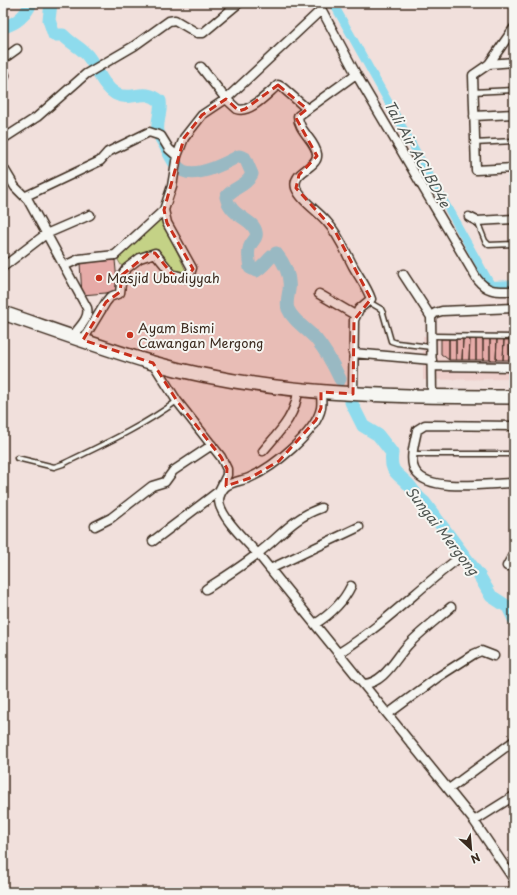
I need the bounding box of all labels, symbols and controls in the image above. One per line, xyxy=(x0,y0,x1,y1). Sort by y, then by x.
water label: Tali Air ACLBD4e xyxy=(379,96,456,213)
place label: Masjid Ubudiyyah xyxy=(107,268,220,287)
marker: Masjid Ubudiyyah xyxy=(94,273,104,283)
place label: Ayam Bismi Cawangan Mergong xyxy=(138,318,263,352)
marker: Ayam Bismi Cawangan Mergong xyxy=(125,330,135,340)
water label: Sungai Mergong xyxy=(401,482,485,581)
north arrow xyxy=(451,829,491,869)
text: N xyxy=(468,849,483,868)

